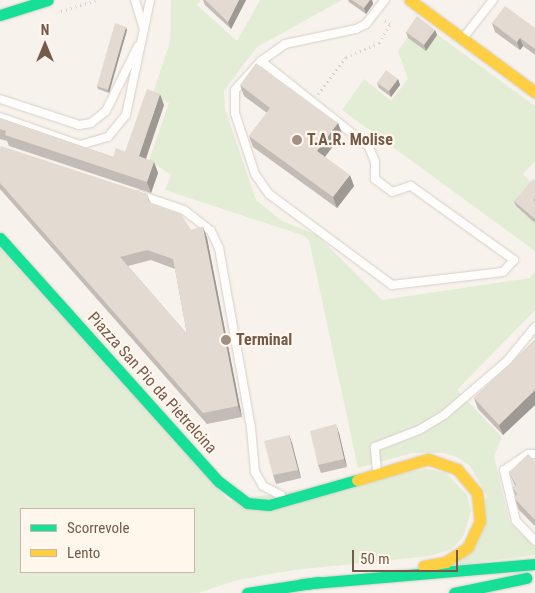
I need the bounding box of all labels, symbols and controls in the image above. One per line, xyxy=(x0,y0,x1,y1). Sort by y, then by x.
north arrow xyxy=(20,20,70,70)
text: N xyxy=(41,22,49,38)
place label: T.A.R. Molise xyxy=(307,130,393,150)
marker: T.A.R. Molise xyxy=(291,134,303,146)
street label: Piazza San Pio da Pietrelcina xyxy=(83,308,221,458)
place label: Terminal xyxy=(236,330,292,350)
marker: Terminal xyxy=(220,334,232,346)
legend xyxy=(20,508,195,573)
text: Scorrevole xyxy=(67,519,129,537)
scale bar xyxy=(355,540,461,572)
text: Lento xyxy=(67,544,100,562)
text: 50 m xyxy=(360,550,390,568)

